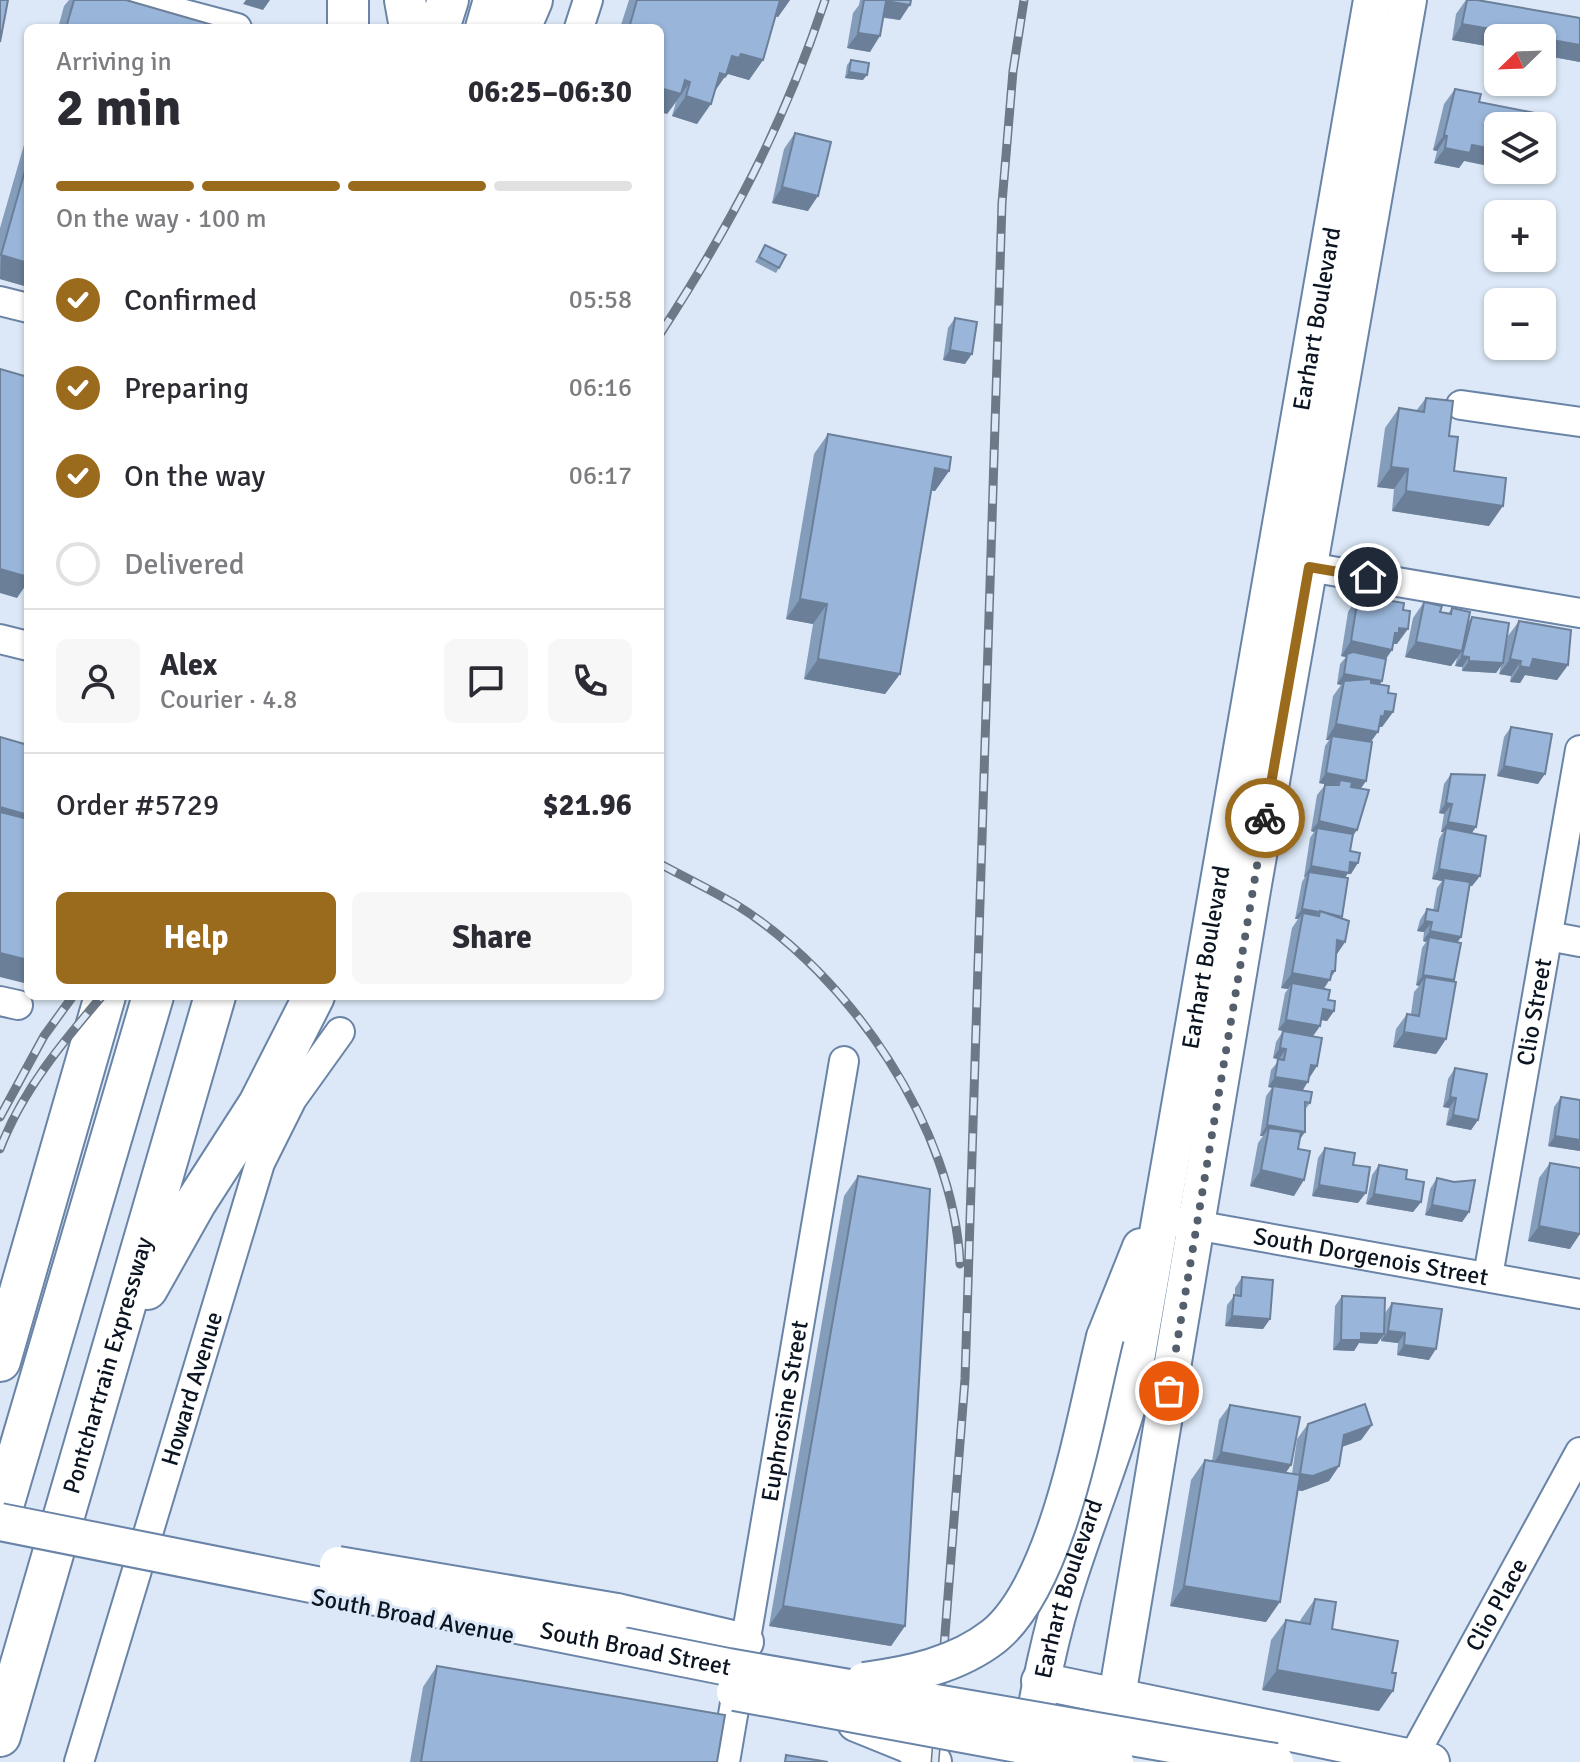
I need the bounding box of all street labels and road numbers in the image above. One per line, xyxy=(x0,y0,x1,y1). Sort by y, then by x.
street label: Earhart Boulevard xyxy=(1286,225,1347,413)
street label: Earhart Boulevard xyxy=(1175,863,1237,1051)
street label: Clio Street xyxy=(1510,956,1558,1068)
street label: South Dorgenois Street xyxy=(1251,1221,1491,1292)
street label: Pontchartrain Expressway xyxy=(56,1233,159,1497)
street label: Howard Avenue xyxy=(154,1308,229,1469)
street label: Euphrosine Street xyxy=(754,1318,815,1504)
street label: Earhart Boulevard xyxy=(1028,1495,1109,1681)
street label: Clio Place xyxy=(1459,1553,1534,1656)
street label: South Broad Avenue xyxy=(309,1582,517,1650)
street label: South Broad Street xyxy=(538,1615,733,1682)

